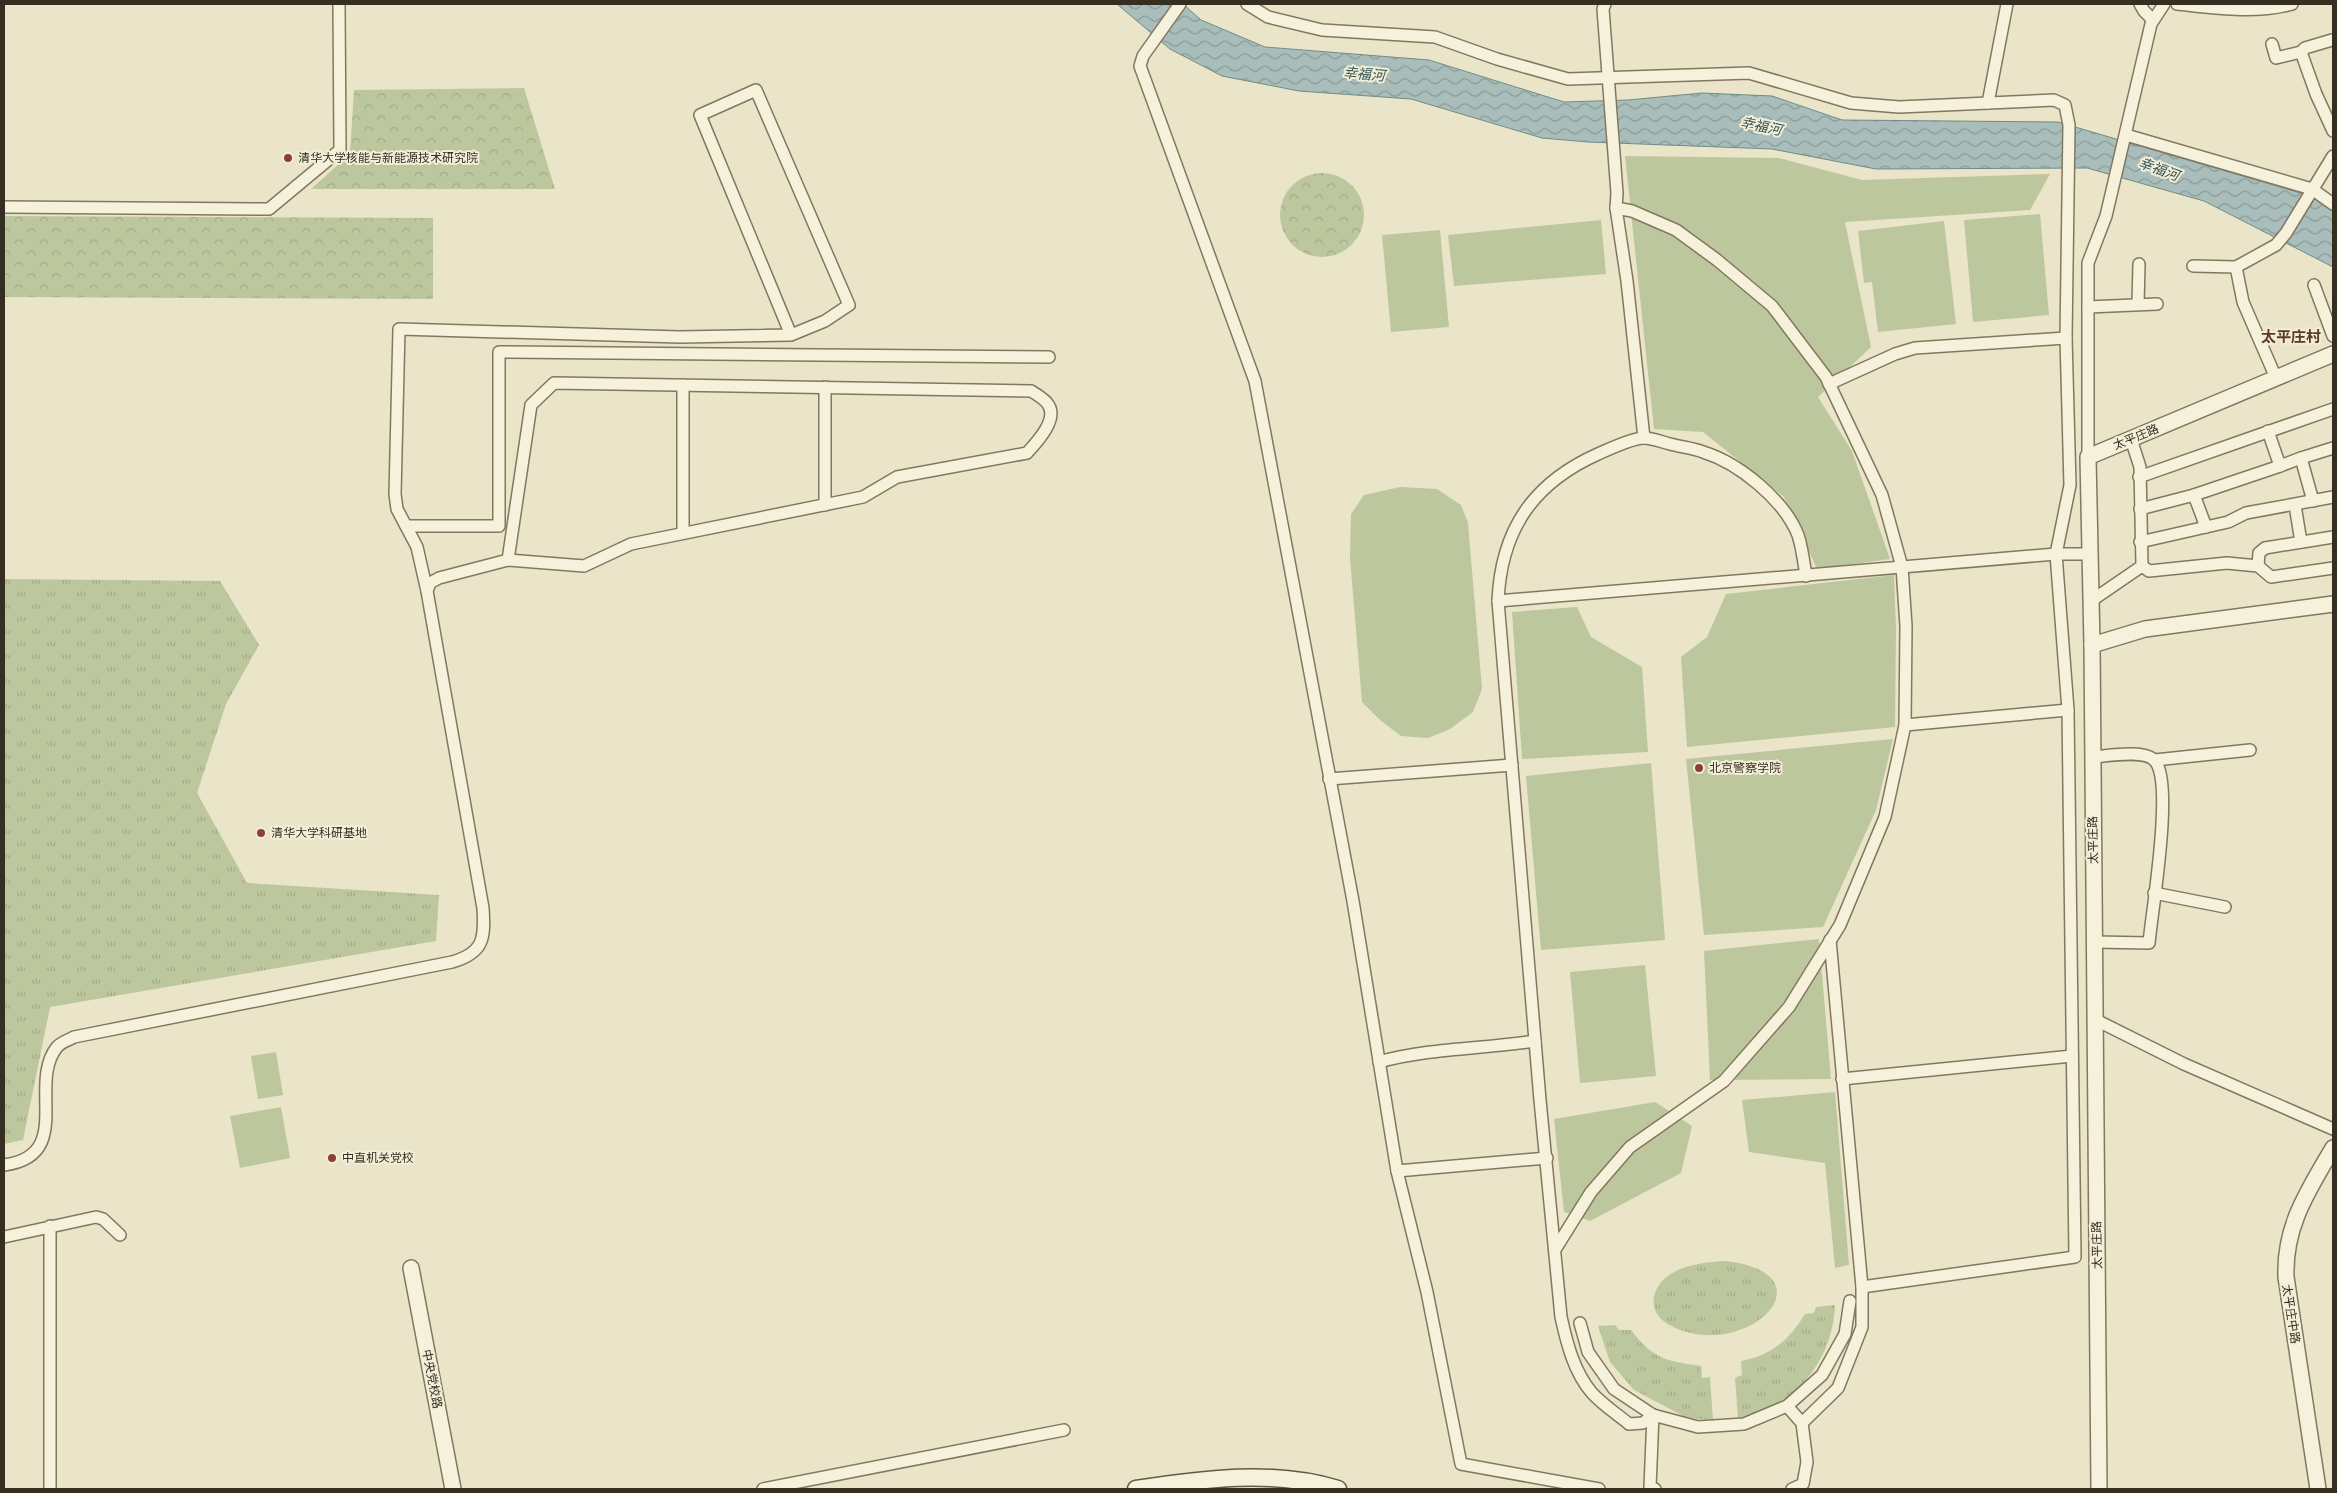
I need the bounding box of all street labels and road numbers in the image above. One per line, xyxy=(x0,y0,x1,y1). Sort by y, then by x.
street label: 太平庄路 xyxy=(2111,422,2161,452)
street label: 太平庄路 xyxy=(2086,816,2100,864)
street label: 太平庄路 xyxy=(2090,1221,2104,1269)
street label: 太平庄中路 xyxy=(2279,1283,2303,1345)
street label: 中央党校路 xyxy=(419,1348,445,1410)

